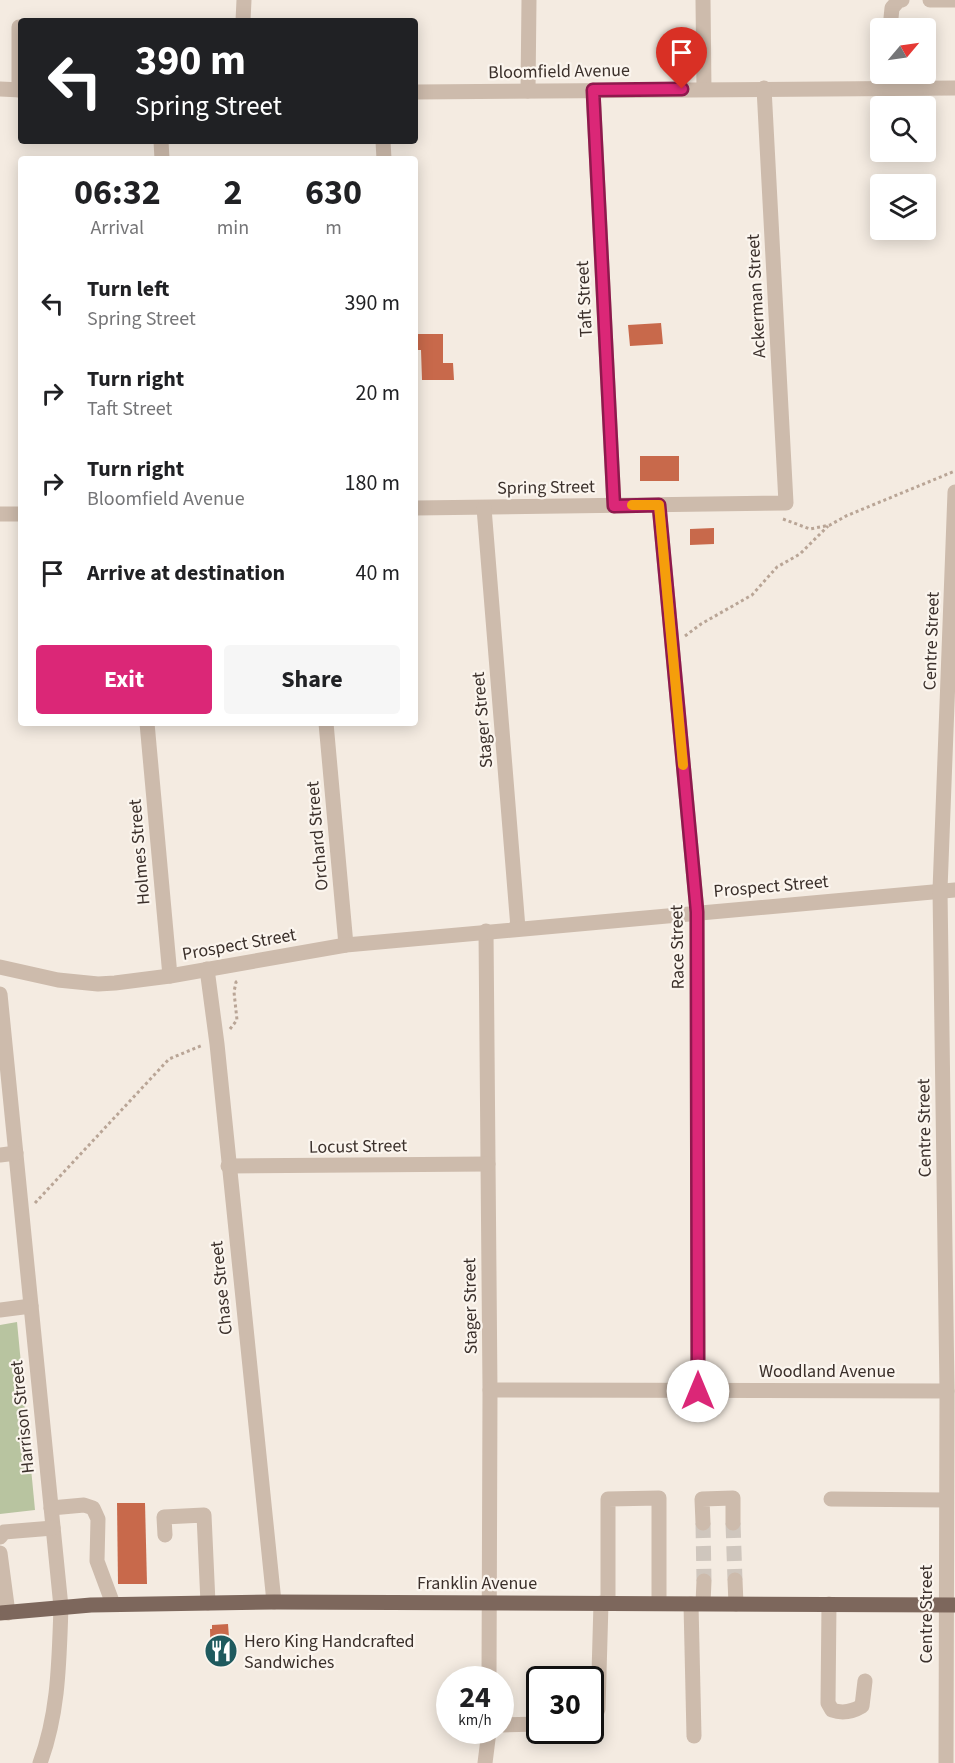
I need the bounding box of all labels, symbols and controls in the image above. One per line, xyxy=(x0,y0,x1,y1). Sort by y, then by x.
north arrow xyxy=(870,18,936,84)
map controls xyxy=(870,18,936,240)
pin xyxy=(656,27,707,89)
text: 390 m xyxy=(135,31,246,91)
icon: arrive xyxy=(665,36,698,69)
icon: left xyxy=(36,42,114,120)
street label: Bloomfield Avenue xyxy=(488,58,630,85)
text: Spring Street xyxy=(135,87,282,126)
button: search xyxy=(870,96,936,162)
text: 06:32 xyxy=(74,167,161,218)
text: 2 xyxy=(223,167,242,218)
text: 630 xyxy=(305,167,362,218)
button: layers xyxy=(870,174,936,240)
text: Arrival xyxy=(90,214,144,242)
text: min xyxy=(217,214,249,242)
text: m xyxy=(325,214,342,242)
street label: Ackerman Street xyxy=(741,233,772,359)
street label: Taft Street xyxy=(570,260,599,338)
text: Turn left xyxy=(87,273,169,305)
icon: left xyxy=(36,287,69,320)
text: 390 m xyxy=(345,287,400,319)
text: Spring Street xyxy=(87,305,196,333)
text: Turn right xyxy=(87,363,184,395)
icon: right xyxy=(36,377,69,410)
text: 20 m xyxy=(355,377,400,409)
text: Taft Street xyxy=(87,395,172,423)
text: Turn right xyxy=(87,453,184,485)
icon: right xyxy=(36,467,69,500)
text: 180 m xyxy=(345,467,400,499)
street label: Spring Street xyxy=(497,474,595,501)
text: Bloomfield Avenue xyxy=(87,485,245,513)
icon: arrive xyxy=(36,557,69,590)
text: Arrive at destination xyxy=(87,557,285,589)
text: 40 m xyxy=(355,557,400,589)
street label: Centre Street xyxy=(917,591,946,691)
button: Exit xyxy=(36,645,212,714)
button: Share xyxy=(224,645,400,714)
street label: Stager Street xyxy=(466,671,499,769)
street label: Orchard Street xyxy=(300,780,335,892)
street label: Holmes Street xyxy=(122,798,157,906)
street label: Prospect Street xyxy=(713,869,830,904)
street label: Race Street xyxy=(664,904,691,990)
street label: Prospect Street xyxy=(180,922,298,967)
street label: Centre Street xyxy=(911,1078,938,1178)
street label: Locust Street xyxy=(309,1133,407,1160)
street label: Chase Street xyxy=(204,1240,239,1336)
street label: Stager Street xyxy=(457,1257,484,1355)
street label: Harrison Street xyxy=(4,1359,41,1475)
position arrow xyxy=(666,1359,730,1423)
street label: Woodland Avenue xyxy=(759,1359,895,1384)
street label: Centre Street xyxy=(914,1565,939,1663)
street label: Franklin Avenue xyxy=(417,1571,537,1596)
place label: Hero King Handcrafted Sandwiches xyxy=(244,1629,415,1675)
restaurant icon: Hero King Handcrafted Sandwiches xyxy=(203,1633,239,1669)
speed limit sign: 30 xyxy=(526,1666,604,1744)
text: 24 xyxy=(459,1676,491,1719)
text: km/h xyxy=(458,1710,492,1731)

